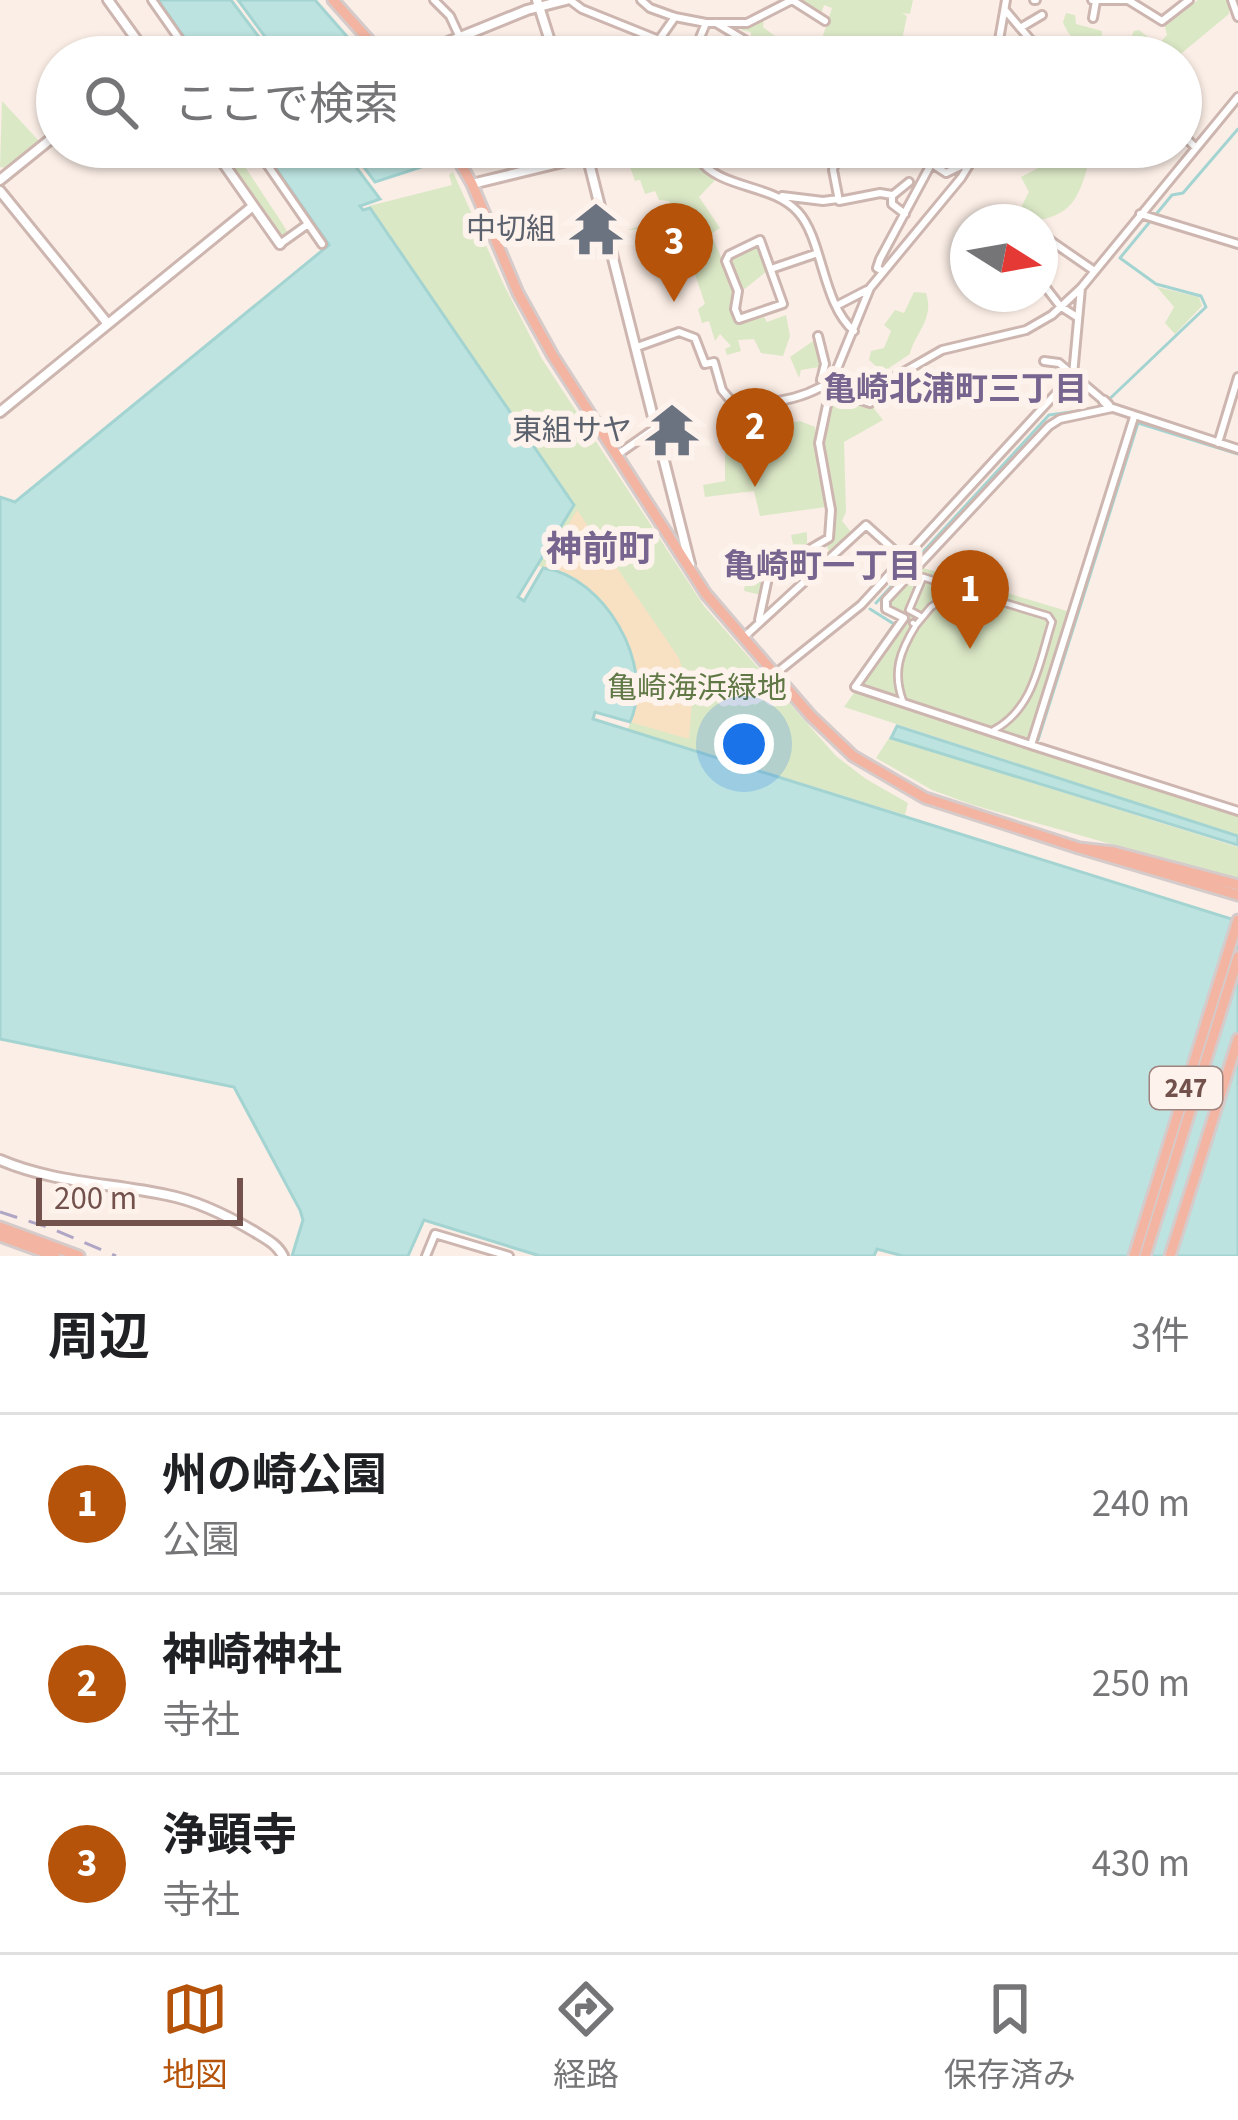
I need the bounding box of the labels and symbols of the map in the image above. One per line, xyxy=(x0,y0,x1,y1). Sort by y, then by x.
temple icon: 中切組 xyxy=(567,200,625,258)
pin: 3 xyxy=(635,203,713,302)
north arrow xyxy=(950,204,1058,312)
place label: 中切組 xyxy=(466,208,556,251)
district label: 亀崎北浦町三丁目 xyxy=(823,366,1087,413)
pin: 2 xyxy=(716,388,794,487)
temple icon: 東組サヤ xyxy=(643,401,701,459)
place label: 東組サヤ xyxy=(512,409,632,452)
district label: 神前町 xyxy=(546,524,654,575)
district label: 亀崎町一丁目 xyxy=(723,543,921,590)
pin: 1 xyxy=(931,550,1009,649)
park label: 亀崎海浜緑地 xyxy=(607,667,787,710)
your location xyxy=(714,714,774,774)
road number: 247 xyxy=(1150,1067,1222,1109)
scale bar xyxy=(36,1172,243,1225)

